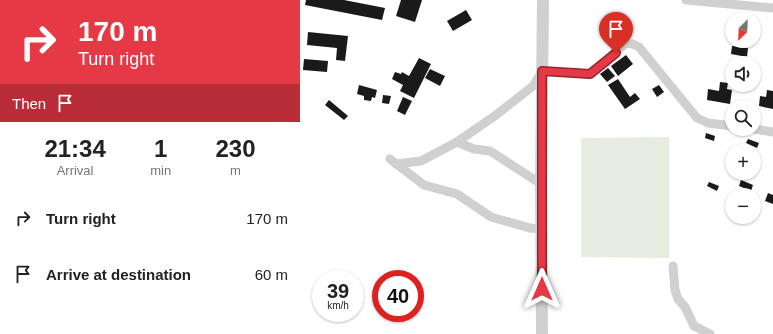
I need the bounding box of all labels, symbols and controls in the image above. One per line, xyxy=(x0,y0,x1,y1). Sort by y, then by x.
pin xyxy=(599,12,633,53)
north arrow xyxy=(725,12,761,48)
map controls xyxy=(725,12,761,224)
icon: right xyxy=(12,16,64,68)
text: 170 m xyxy=(78,16,157,47)
icon: arrive xyxy=(605,18,627,40)
text: Turn right xyxy=(78,49,154,69)
button: sound xyxy=(725,56,761,92)
icon: arrive xyxy=(54,92,76,114)
text: Then xyxy=(12,95,46,112)
button: search xyxy=(725,100,761,136)
text: 21:34 xyxy=(44,135,106,162)
text: 1 xyxy=(154,135,167,162)
text: 230 xyxy=(216,135,256,162)
button: + xyxy=(725,144,761,180)
text: Arrival xyxy=(57,163,94,178)
text: min xyxy=(150,163,171,178)
text: m xyxy=(230,163,241,178)
button: − xyxy=(725,188,761,224)
icon: right xyxy=(12,207,34,229)
text: Turn right xyxy=(46,210,116,227)
text: 170 m xyxy=(246,210,288,227)
icon: arrive xyxy=(12,263,34,285)
text: Arrive at destination xyxy=(46,266,191,283)
text: 60 m xyxy=(255,266,288,283)
position arrow xyxy=(521,268,563,310)
speed limit sign: 40 xyxy=(372,270,424,322)
text: 39 xyxy=(327,280,349,302)
text: km/h xyxy=(327,300,349,311)

